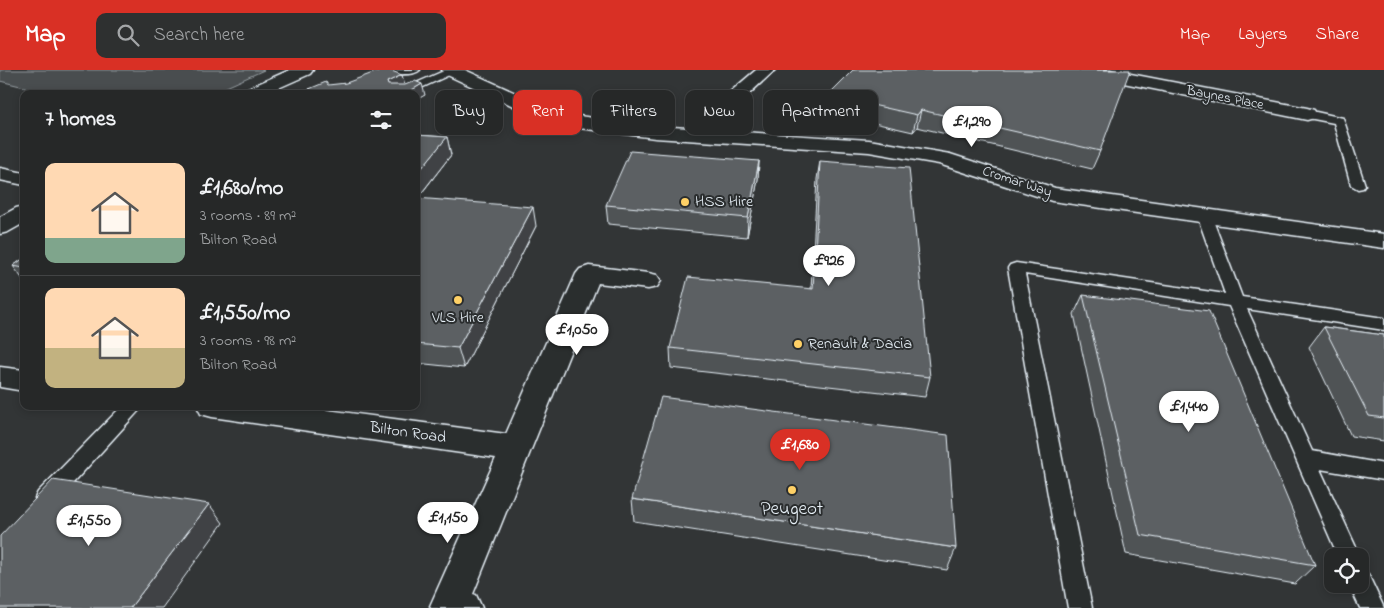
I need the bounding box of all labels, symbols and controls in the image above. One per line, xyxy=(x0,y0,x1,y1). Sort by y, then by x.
search box xyxy=(96,13,446,58)
text: Map xyxy=(25,18,66,53)
icon: search xyxy=(114,21,142,49)
text: Search here xyxy=(154,22,245,49)
text: Map xyxy=(1180,22,1210,48)
text: Layers xyxy=(1238,22,1288,48)
text: Share xyxy=(1316,22,1359,48)
street label: Baynes Place xyxy=(1183,80,1266,117)
chip: Buy xyxy=(435,90,503,135)
chip: Rent xyxy=(513,90,582,135)
chip: Filters xyxy=(592,90,675,135)
chip: New xyxy=(685,90,753,135)
chip: Apartment xyxy=(763,90,878,135)
text: 7 homes xyxy=(45,105,116,135)
icon: filters xyxy=(367,106,395,134)
pin: £1,290 xyxy=(931,106,1013,148)
text: £1,290 xyxy=(953,110,991,134)
street label: Cromar Way xyxy=(979,161,1055,204)
text: £1,680/mo xyxy=(200,174,283,204)
icon: home xyxy=(85,183,145,243)
place label: HSS Hire xyxy=(695,190,754,214)
marker: HSS Hire xyxy=(679,196,691,208)
text: 3 rooms · 89 m² xyxy=(200,204,296,228)
text: Bilton Road xyxy=(200,228,277,252)
pin: £926 xyxy=(799,244,859,287)
text: £926 xyxy=(814,249,844,273)
marker: VLS Hire xyxy=(452,294,464,306)
text: £1,550/mo xyxy=(200,299,290,329)
place label: VLS Hire xyxy=(431,306,485,330)
icon: home xyxy=(85,308,145,368)
pin: £1,050 xyxy=(536,314,618,356)
text: £1,050 xyxy=(557,318,597,342)
text: 3 rooms · 98 m² xyxy=(200,329,296,353)
place label: Renault & Dacia xyxy=(808,332,912,356)
marker: Renault & Dacia xyxy=(792,338,804,350)
text: Bilton Road xyxy=(200,353,277,377)
pin: £1,440 xyxy=(1148,390,1230,433)
text: £1,440 xyxy=(1170,395,1208,419)
street label: Bilton Road xyxy=(367,416,448,450)
pin: £1,680 xyxy=(759,428,841,471)
text: £1,680 xyxy=(781,433,819,457)
marker: Peugeot xyxy=(786,484,798,496)
place label: Peugeot xyxy=(761,496,824,525)
pin: £1,150 xyxy=(407,502,489,544)
pin: £1,550 xyxy=(48,504,130,547)
text: £1,150 xyxy=(428,506,468,530)
text: £1,550 xyxy=(67,509,111,533)
map controls xyxy=(1324,548,1369,593)
button: locate xyxy=(1324,548,1369,593)

